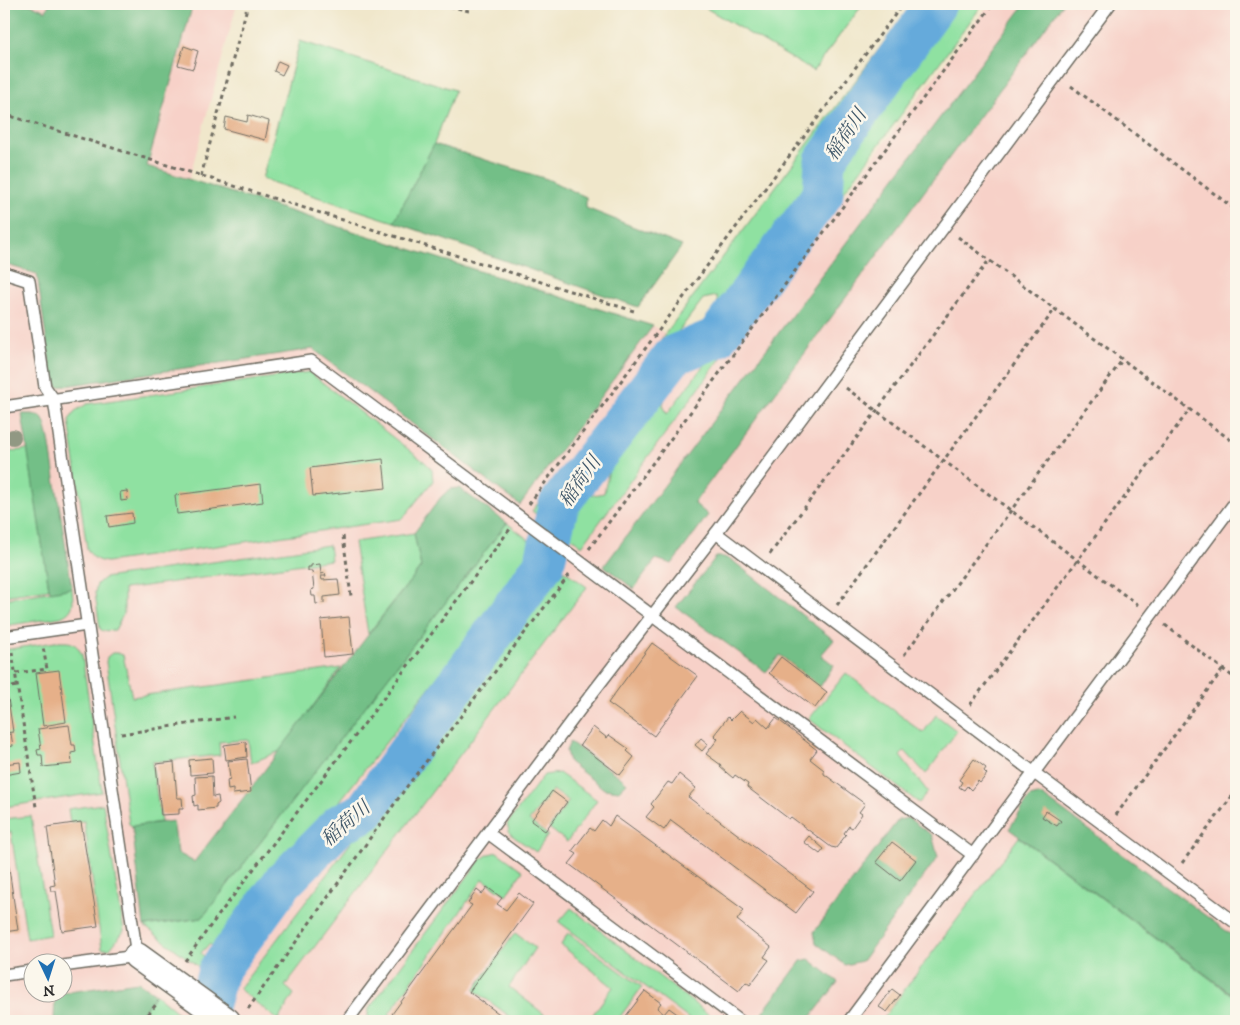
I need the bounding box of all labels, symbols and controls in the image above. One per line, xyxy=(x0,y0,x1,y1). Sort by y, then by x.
water label: 稲荷川 xyxy=(821,103,873,165)
water label: 稲荷川 xyxy=(554,450,607,512)
water label: 稲荷川 xyxy=(317,795,377,852)
north arrow xyxy=(22,952,72,1002)
text: N xyxy=(42,981,55,999)

